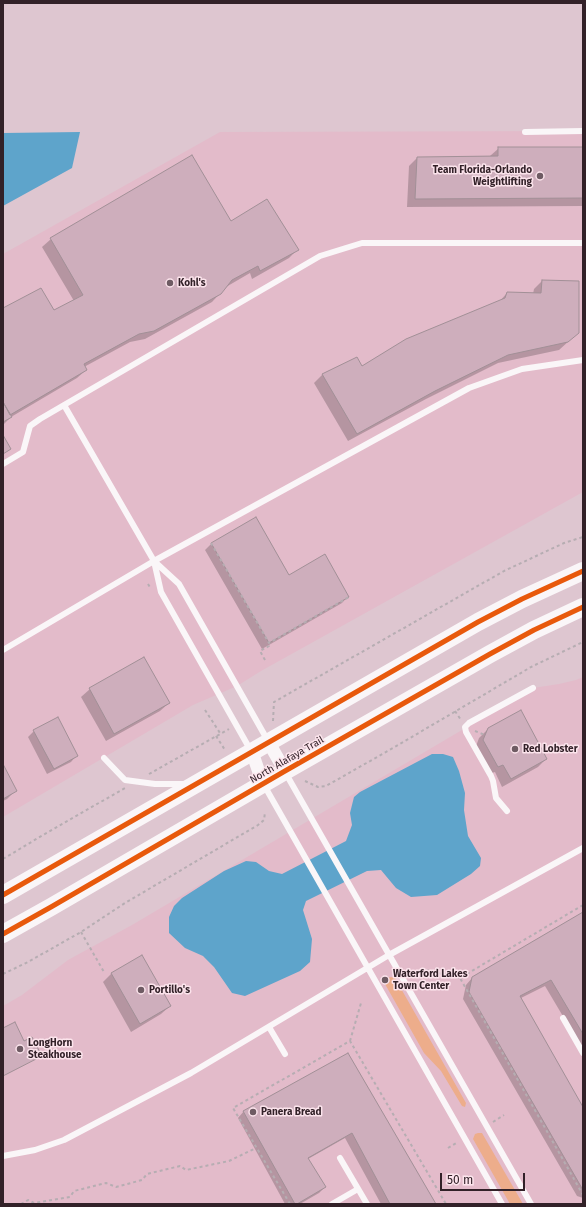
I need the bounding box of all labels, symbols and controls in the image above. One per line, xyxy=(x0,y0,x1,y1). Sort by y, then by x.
place label: Team Florida-Orlando Weightlifting xyxy=(433,164,532,188)
marker: Team Florida-Orlando Weightlifting xyxy=(535,171,545,181)
place label: Kohl's xyxy=(178,277,206,289)
marker: Kohl's xyxy=(165,278,175,288)
street label: North Alafaya Trail xyxy=(248,734,326,786)
place label: Red Lobster xyxy=(523,743,578,755)
marker: Red Lobster xyxy=(510,744,520,754)
place label: Waterford Lakes Town Center xyxy=(393,968,467,992)
marker: Waterford Lakes Town Center xyxy=(380,975,390,985)
place label: Portillo's xyxy=(149,984,190,996)
marker: Portillo's xyxy=(136,985,146,995)
place label: LongHorn Steakhouse xyxy=(28,1037,81,1060)
marker: LongHorn Steakhouse xyxy=(15,1044,25,1054)
place label: Panera Bread xyxy=(261,1106,322,1118)
marker: Panera Bread xyxy=(248,1107,258,1117)
scale bar xyxy=(442,1165,527,1191)
text: 50 m xyxy=(447,1173,473,1187)

